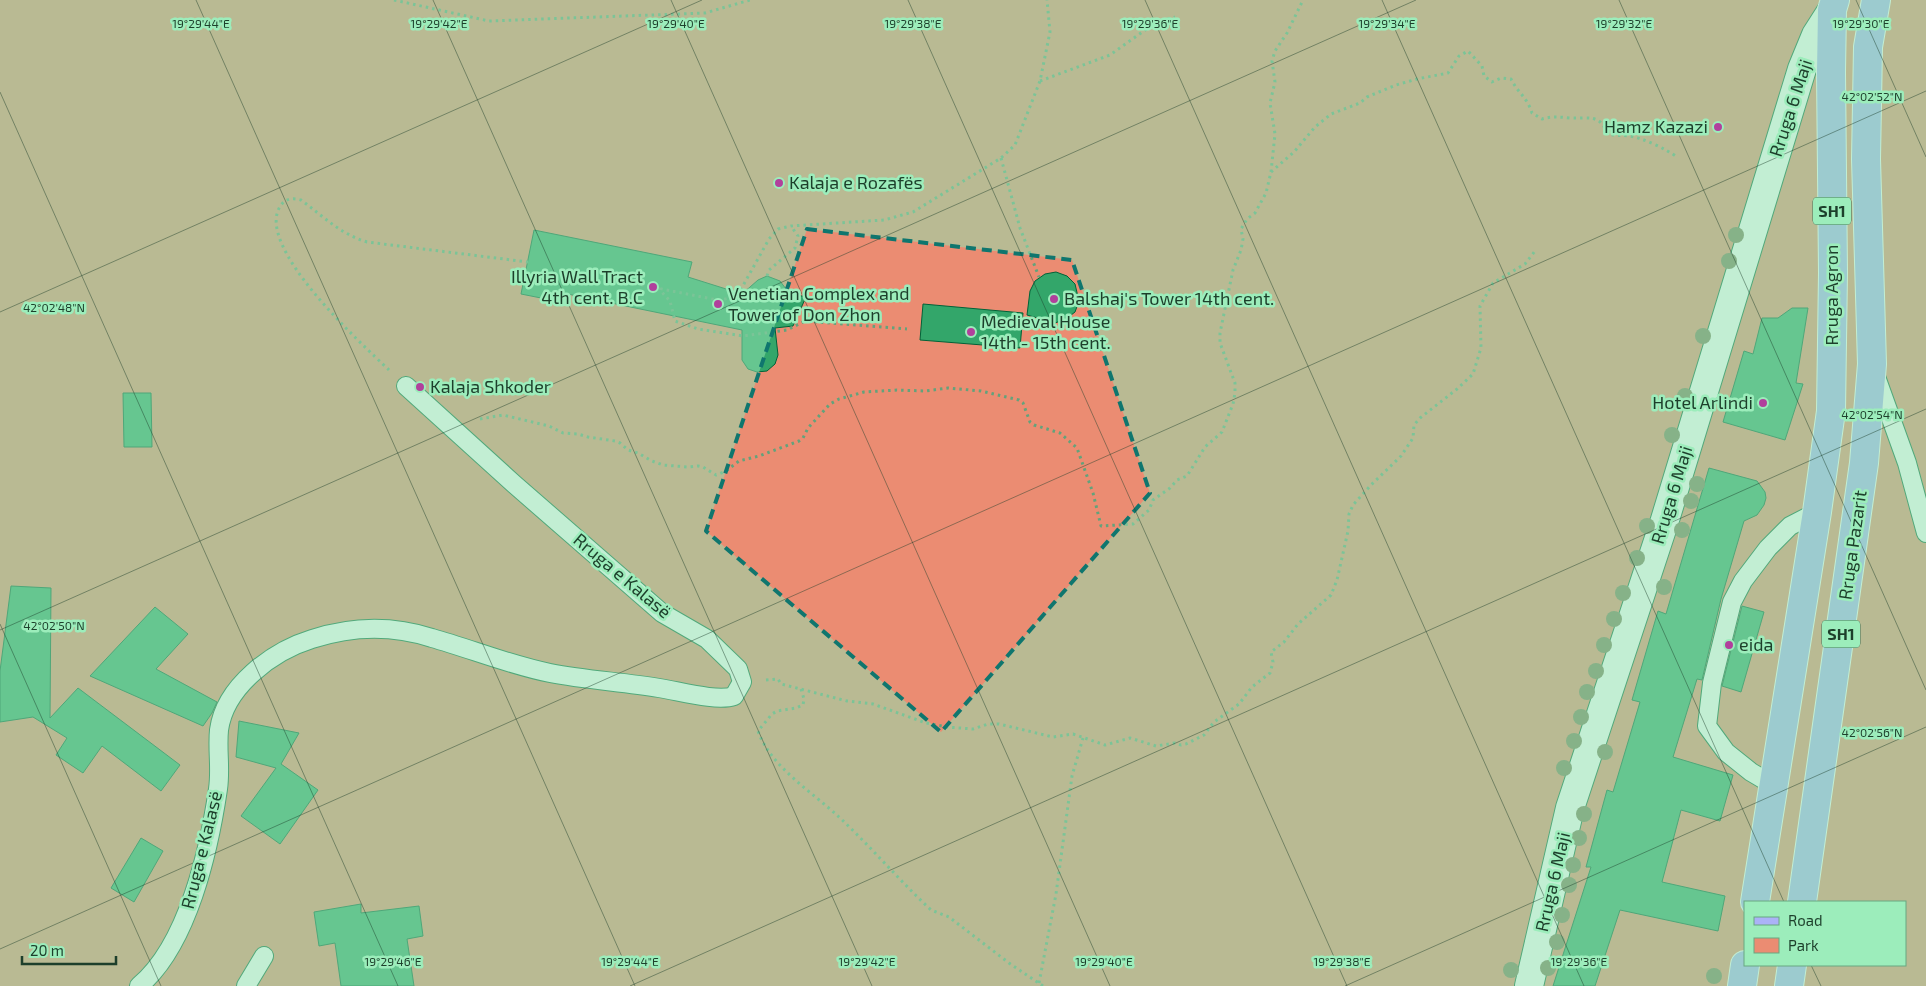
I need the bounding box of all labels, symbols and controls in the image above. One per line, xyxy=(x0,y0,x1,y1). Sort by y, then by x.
text: 19°29'44"E xyxy=(172,16,230,30)
text: 19°29'42"E xyxy=(411,16,468,30)
text: 19°29'40"E xyxy=(647,16,705,30)
text: 19°29'38"E xyxy=(884,16,942,30)
text: 19°29'36"E xyxy=(1122,16,1179,30)
text: 19°29'34"E xyxy=(1358,16,1416,30)
text: 19°29'32"E xyxy=(1596,16,1653,30)
text: 19°29'30"E xyxy=(1833,16,1890,30)
street label: Rruga 6 Maji xyxy=(1764,56,1816,159)
text: 42°02'52"N xyxy=(1842,89,1902,103)
place label: Hamz Kazazi xyxy=(1604,115,1708,137)
marker: Hamz Kazazi xyxy=(1712,121,1724,133)
place label: Kalaja e Rozafës xyxy=(789,171,923,193)
marker: Kalaja e Rozafës xyxy=(773,177,785,189)
road number: SH1 xyxy=(1813,198,1851,225)
street label: Rruga Agron xyxy=(1820,245,1842,345)
place label: Illyria Wall Tract 4th cent. B.C xyxy=(511,265,643,308)
marker: Illyria Wall Tract 4th cent. B.C xyxy=(647,281,659,293)
place label: Venetian Complex and Tower of Don Zhon xyxy=(728,282,910,325)
place label: Balshaj's Tower 14th cent. xyxy=(1064,287,1274,309)
marker: Balshaj's Tower 14th cent. xyxy=(1048,293,1060,305)
marker: Venetian Complex and Tower of Don Zhon xyxy=(712,298,724,310)
text: 42°02'48"N xyxy=(23,300,85,314)
place label: Medieval House 14th - 15th cent. xyxy=(981,310,1111,353)
marker: Medieval House 14th - 15th cent. xyxy=(965,326,977,338)
place label: Kalaja Shkoder xyxy=(430,375,551,397)
marker: Kalaja Shkoder xyxy=(414,381,426,393)
place label: Hotel Arlindi xyxy=(1652,391,1753,413)
marker: Hotel Arlindi xyxy=(1757,397,1769,409)
text: 42°02'54"N xyxy=(1841,407,1903,421)
street label: Rruga 6 Maji xyxy=(1646,443,1696,546)
street label: Rruga Pazarit xyxy=(1833,488,1871,601)
street label: Rruga e Kalasë xyxy=(569,528,676,622)
text: 42°02'50"N xyxy=(23,618,85,632)
road number: SH1 xyxy=(1822,620,1860,648)
place label: eida xyxy=(1739,633,1773,655)
marker: eida xyxy=(1723,639,1735,651)
text: 42°02'56"N xyxy=(1842,725,1902,739)
street label: Rruga e Kalasë xyxy=(176,789,226,911)
street label: Rruga 6 Maji xyxy=(1530,830,1574,934)
legend xyxy=(1744,901,1906,966)
text: Road xyxy=(1788,911,1823,929)
scale bar xyxy=(22,934,116,966)
text: Park xyxy=(1788,936,1819,954)
text: 20 m xyxy=(30,941,64,959)
text: 19°29'46"E xyxy=(364,954,422,968)
text: 19°29'44"E xyxy=(601,954,659,968)
text: 19°29'42"E xyxy=(839,954,896,968)
text: 19°29'40"E xyxy=(1075,954,1133,968)
text: 19°29'38"E xyxy=(1313,954,1371,968)
text: 19°29'36"E xyxy=(1551,954,1608,968)

